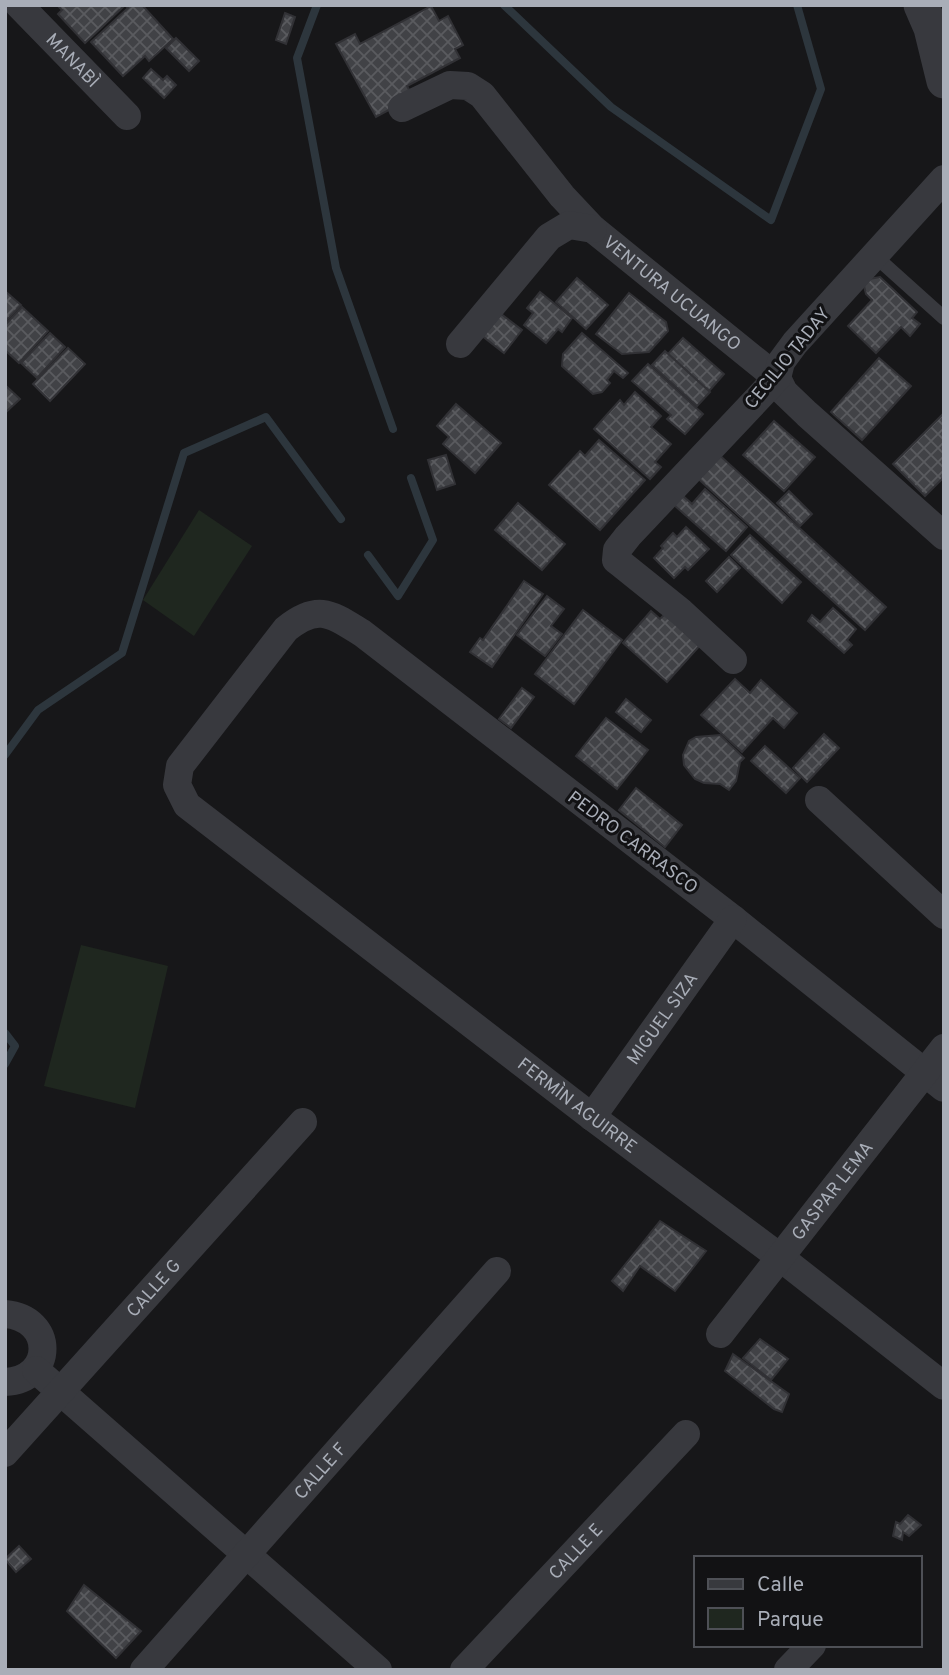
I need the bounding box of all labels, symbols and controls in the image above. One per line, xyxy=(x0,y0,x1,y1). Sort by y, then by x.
street label: MANABÌ xyxy=(40,29,105,93)
street label: VENTURA UCUANGO xyxy=(598,232,745,357)
street label: CECILIO TADAY xyxy=(740,304,836,414)
street label: PEDRO CARRASCO xyxy=(562,787,702,900)
street label: MIGUEL SIZA xyxy=(623,969,704,1070)
street label: FERMÌN AGUIRRE xyxy=(512,1054,641,1160)
street label: GASPAR LEMA xyxy=(788,1138,879,1246)
street label: CALLE G xyxy=(122,1255,187,1323)
street label: CALLE F xyxy=(290,1439,353,1505)
street label: CALLE E xyxy=(545,1519,609,1585)
legend xyxy=(694,1556,921,1647)
text: Calle xyxy=(757,1572,804,1599)
text: Parque xyxy=(757,1607,824,1634)

